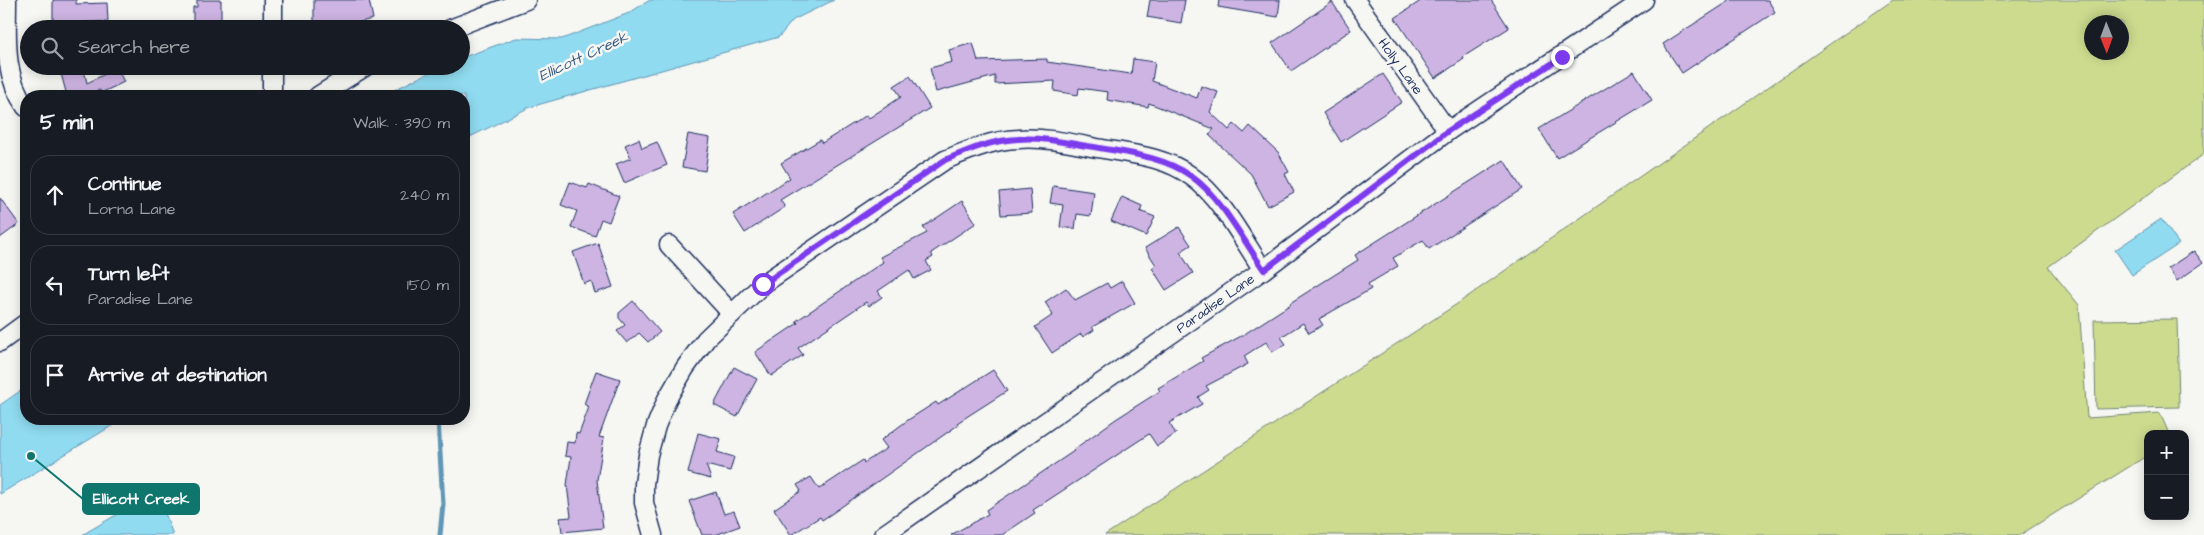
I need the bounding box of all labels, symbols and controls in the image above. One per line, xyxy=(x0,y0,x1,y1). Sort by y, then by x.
north arrow xyxy=(2084,15,2129,60)
search box xyxy=(20,20,470,75)
water label: Ellicott Creek xyxy=(535,26,632,86)
icon: search xyxy=(38,34,66,62)
text: Search here xyxy=(78,34,190,61)
street label: Holly Lane xyxy=(1373,34,1428,99)
route end xyxy=(1551,46,1574,69)
text: 5 min xyxy=(40,108,93,137)
text: Walk · 390 m xyxy=(353,112,450,134)
text: Continue xyxy=(88,171,162,198)
icon: ahead xyxy=(41,181,69,209)
text: 240 m xyxy=(400,184,449,206)
text: Lorna Lane xyxy=(88,198,175,220)
text: Turn left xyxy=(88,261,169,288)
street label: Paradise Lane xyxy=(1172,269,1259,338)
icon: left xyxy=(41,271,69,299)
route start xyxy=(752,273,775,296)
text: 150 m xyxy=(407,274,449,296)
text: Paradise Lane xyxy=(88,288,193,310)
icon: arrive xyxy=(41,361,69,389)
text: Arrive at destination xyxy=(88,362,267,389)
map controls xyxy=(2144,430,2189,520)
button: + xyxy=(2144,430,2189,475)
button: − xyxy=(2144,475,2189,520)
callout: Ellicott Creek xyxy=(83,484,199,514)
text: Ellicott Creek xyxy=(93,489,190,510)

